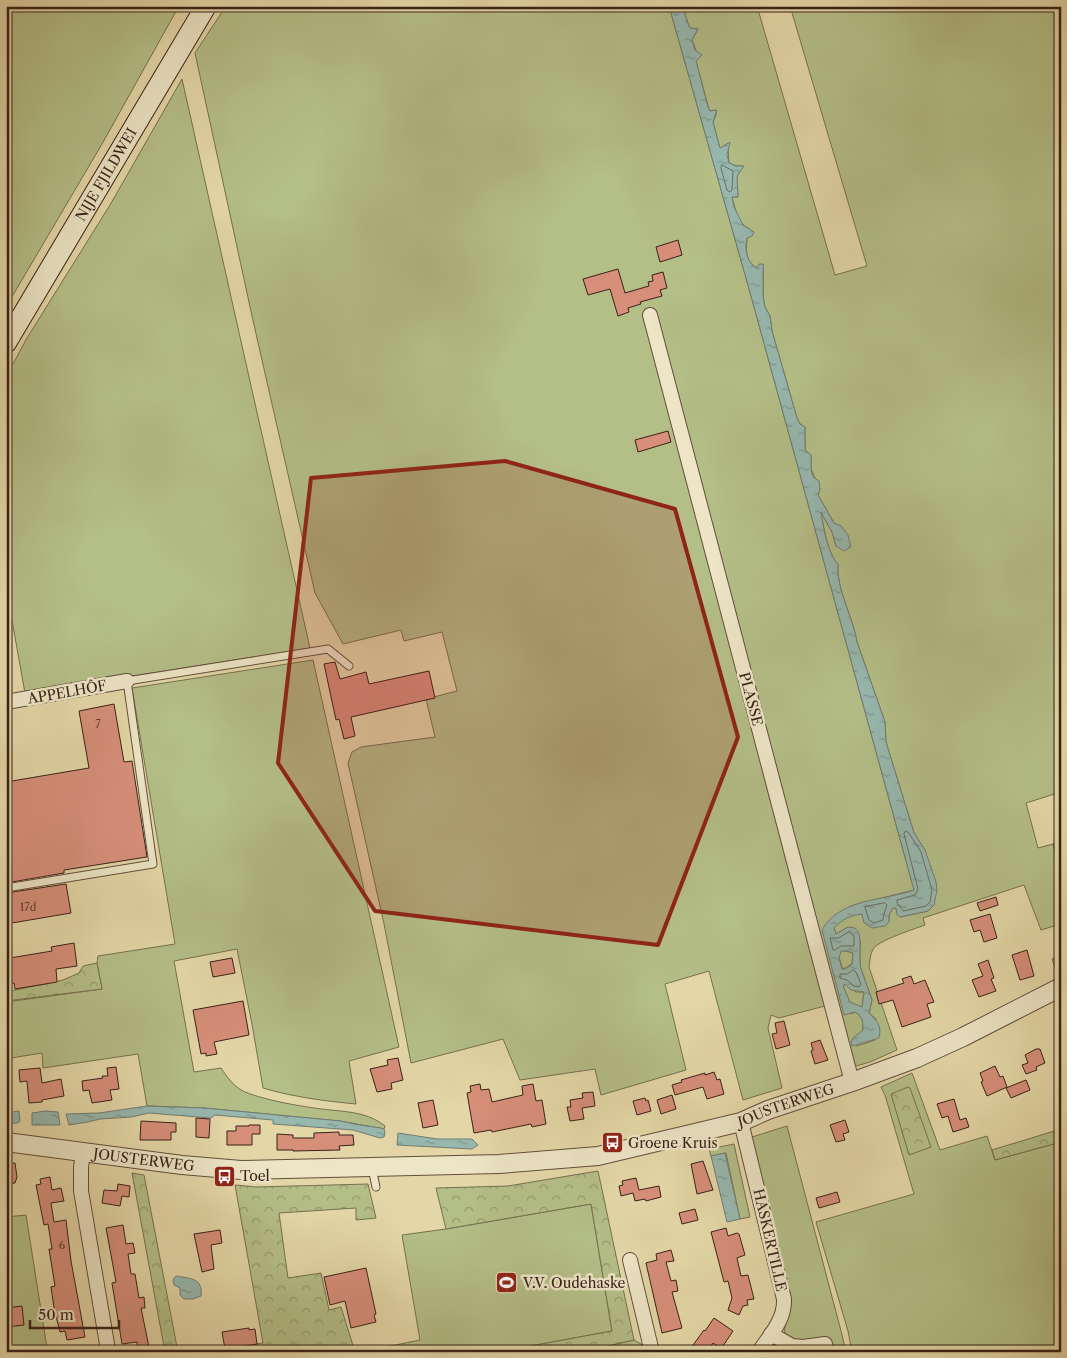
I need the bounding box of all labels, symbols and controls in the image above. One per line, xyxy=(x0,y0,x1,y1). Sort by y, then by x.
street label: NIJE FJILDWEI xyxy=(71,125,141,224)
street label: PLASSE xyxy=(735,670,767,728)
street label: APPELHÔF xyxy=(25,675,108,708)
house number: 7 xyxy=(95,717,101,731)
house number: 17d xyxy=(20,900,37,914)
street label: JOUSTERWEG xyxy=(734,1080,837,1132)
bus stop icon: Groene Kruis xyxy=(600,1131,624,1155)
place label: Groene Kruis xyxy=(628,1134,718,1152)
street label: JOUSTERWEG xyxy=(90,1144,195,1175)
bus stop icon: Toel xyxy=(212,1164,236,1188)
place label: Toel xyxy=(240,1167,270,1185)
street label: HASKERTILLE xyxy=(749,1187,791,1293)
house number: 6 xyxy=(59,1238,66,1252)
sports icon: V.V. Oudehaske xyxy=(495,1271,519,1295)
place label: V.V. Oudehaske xyxy=(522,1274,625,1292)
scale bar xyxy=(30,1298,119,1330)
text: 50 m xyxy=(38,1305,74,1324)

